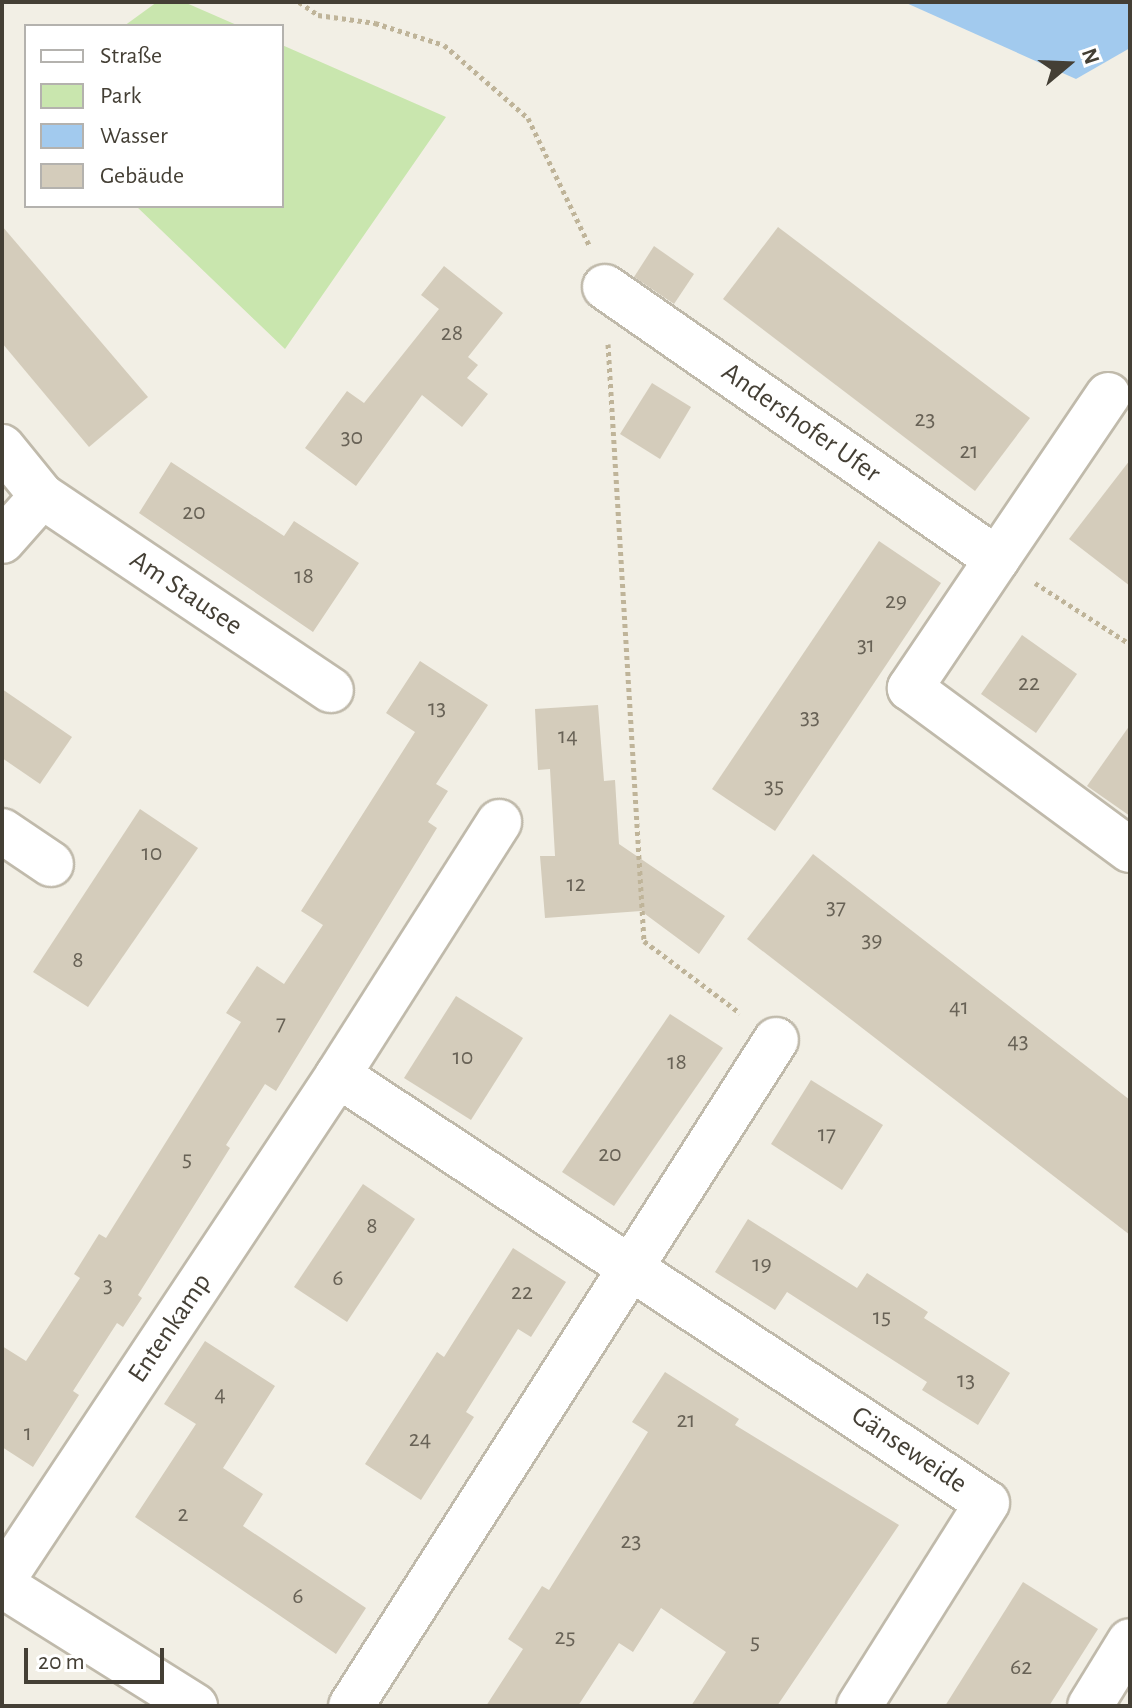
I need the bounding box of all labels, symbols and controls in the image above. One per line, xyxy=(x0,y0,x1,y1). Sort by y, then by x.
legend xyxy=(24,24,284,208)
north arrow xyxy=(1028,24,1108,104)
text: Straße xyxy=(100,44,162,68)
text: N xyxy=(1078,45,1104,67)
text: Park xyxy=(100,84,141,108)
text: Wasser xyxy=(100,124,168,148)
text: Gebäude xyxy=(100,164,184,188)
house number: 28 xyxy=(441,320,463,348)
street label: Andershofer Ufer xyxy=(715,356,887,490)
house number: 23 xyxy=(915,406,935,434)
house number: 30 xyxy=(341,424,363,452)
house number: 21 xyxy=(959,438,979,466)
house number: 20 xyxy=(182,499,206,527)
street label: Am Stausee xyxy=(123,543,249,643)
house number: 18 xyxy=(294,563,314,591)
house number: 29 xyxy=(885,588,907,616)
house number: 31 xyxy=(857,632,875,660)
house number: 22 xyxy=(1018,670,1040,698)
house number: 13 xyxy=(428,695,446,723)
house number: 33 xyxy=(800,704,820,732)
house number: 14 xyxy=(558,723,578,751)
house number: 35 xyxy=(764,773,784,801)
house number: 10 xyxy=(142,840,162,868)
house number: 12 xyxy=(566,871,586,899)
house number: 37 xyxy=(826,894,846,922)
house number: 39 xyxy=(861,927,883,955)
house number: 8 xyxy=(72,947,84,975)
house number: 41 xyxy=(949,994,969,1022)
house number: 7 xyxy=(276,1010,286,1038)
house number: 43 xyxy=(1007,1028,1029,1056)
house number: 10 xyxy=(453,1044,473,1072)
house number: 18 xyxy=(667,1049,687,1077)
house number: 17 xyxy=(818,1121,836,1149)
house number: 20 xyxy=(598,1141,622,1169)
house number: 5 xyxy=(182,1146,192,1174)
house number: 8 xyxy=(366,1213,378,1241)
house number: 19 xyxy=(752,1251,772,1279)
house number: 6 xyxy=(332,1265,344,1293)
street label: Entenkamp xyxy=(121,1267,219,1389)
house number: 3 xyxy=(103,1272,113,1300)
house number: 22 xyxy=(511,1279,533,1307)
house number: 15 xyxy=(873,1304,891,1332)
house number: 13 xyxy=(957,1367,975,1395)
house number: 4 xyxy=(214,1381,226,1409)
street label: Gänseweide xyxy=(845,1399,973,1501)
house number: 21 xyxy=(676,1407,696,1435)
house number: 1 xyxy=(24,1420,32,1448)
house number: 24 xyxy=(409,1426,431,1454)
house number: 2 xyxy=(178,1501,188,1529)
house number: 23 xyxy=(621,1528,641,1556)
house number: 6 xyxy=(292,1583,304,1611)
house number: 25 xyxy=(555,1624,575,1652)
house number: 5 xyxy=(750,1629,760,1657)
scale bar xyxy=(28,1632,168,1682)
text: 20 m xyxy=(38,1650,85,1674)
house number: 62 xyxy=(1010,1654,1032,1682)

